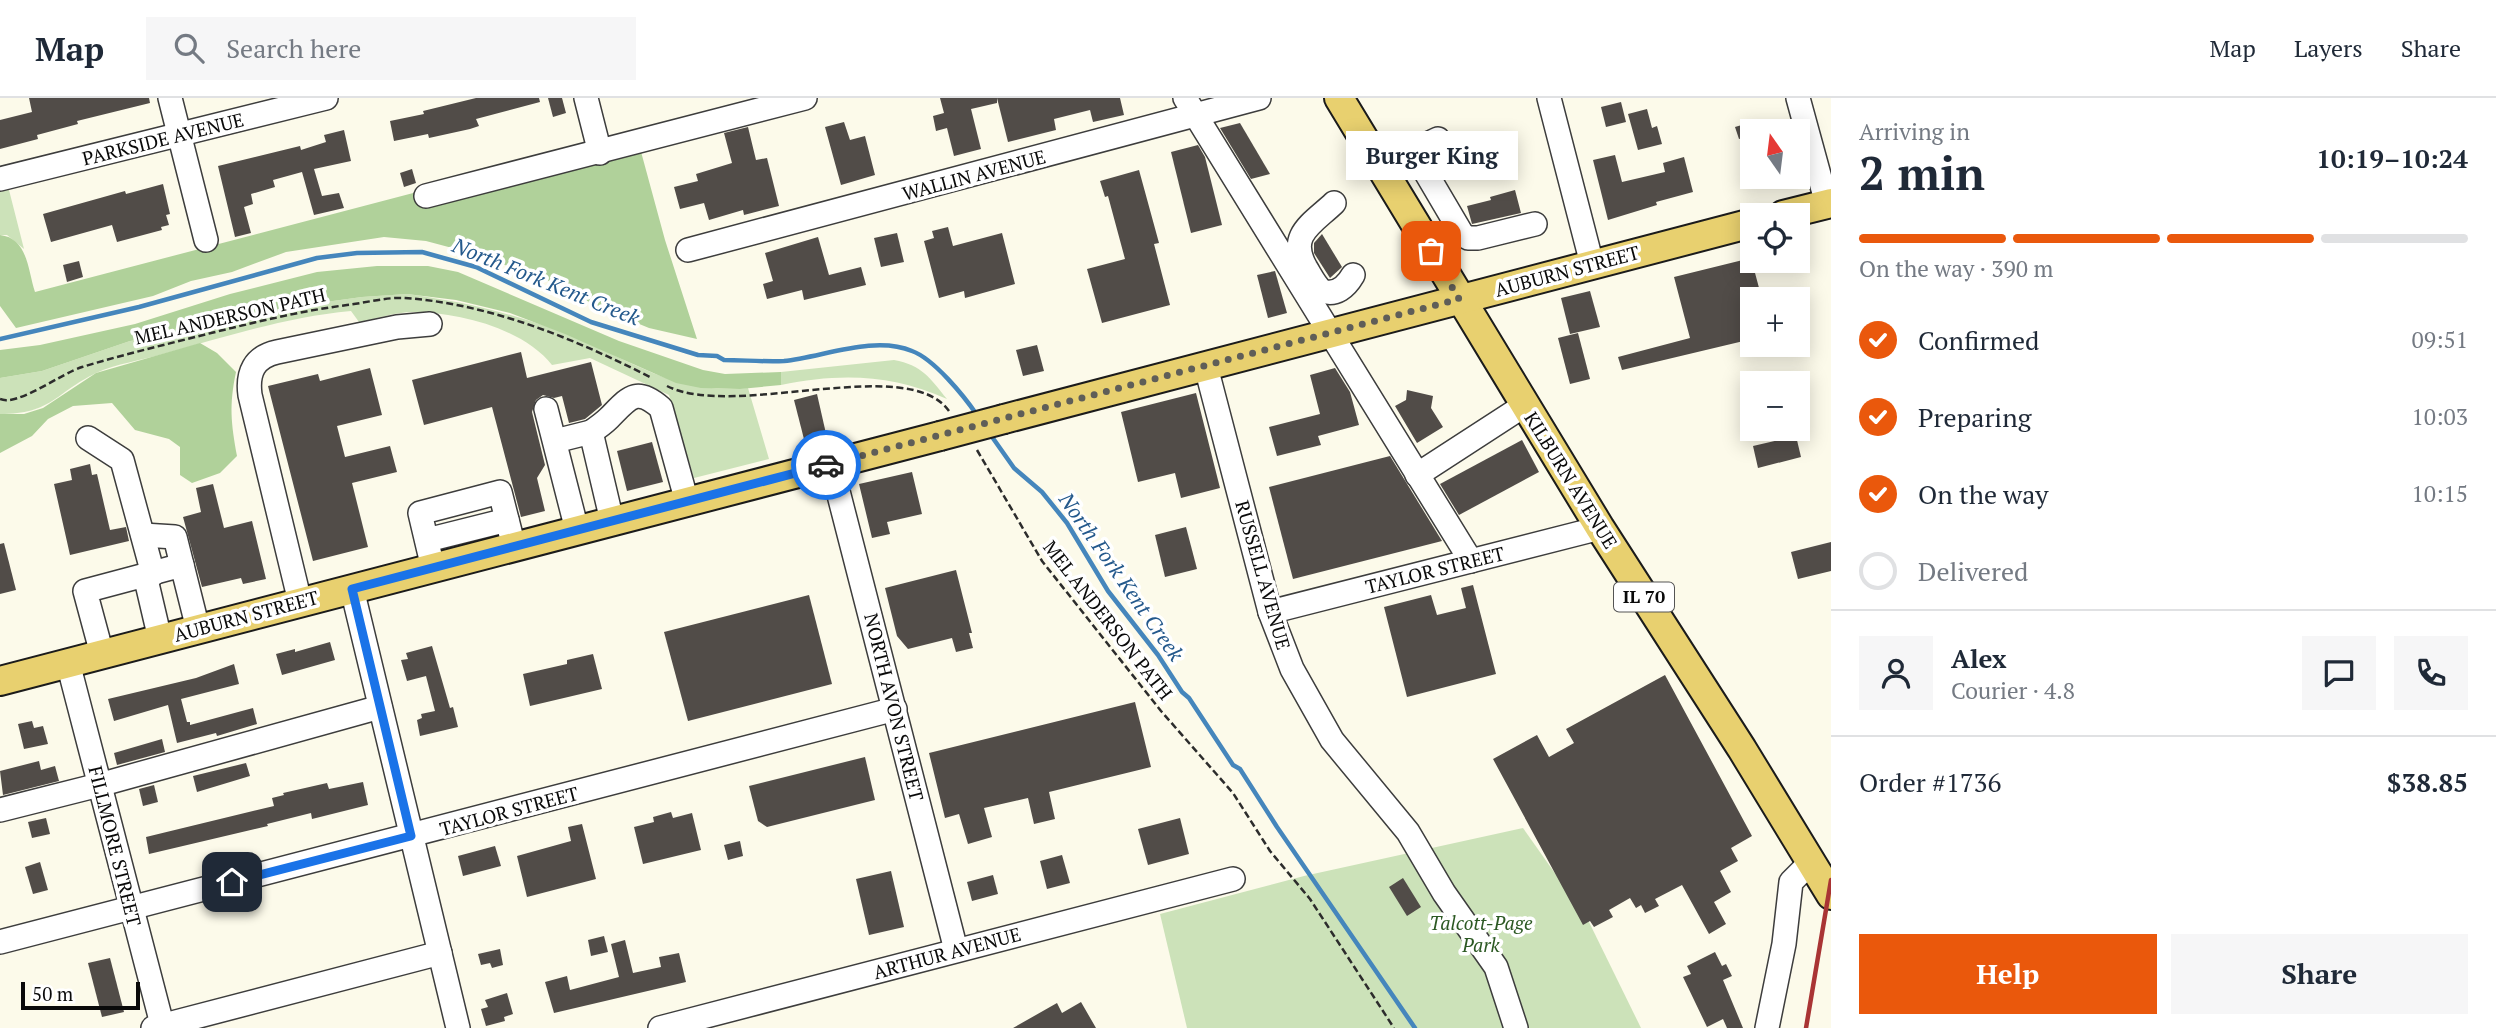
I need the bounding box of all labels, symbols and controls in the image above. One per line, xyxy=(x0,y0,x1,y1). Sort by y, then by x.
search box xyxy=(146,17,636,80)
text: Map xyxy=(35,27,104,70)
icon: search xyxy=(170,29,208,67)
text: Search here xyxy=(226,31,361,65)
text: Map xyxy=(2209,32,2256,64)
text: Layers xyxy=(2294,32,2363,64)
text: Share xyxy=(2401,32,2461,64)
street label: PARKSIDE AVENUE xyxy=(79,106,246,171)
text: Arriving in xyxy=(1859,116,1970,147)
north arrow xyxy=(1740,119,1810,189)
map controls xyxy=(1740,119,1810,441)
callout: Burger King xyxy=(1345,132,1517,181)
text: Burger King xyxy=(1366,140,1498,171)
text: 10:19–10:24 xyxy=(2316,141,2468,175)
text: 2 min xyxy=(1859,142,1985,203)
street label: WALLIN AVENUE xyxy=(899,143,1048,206)
button: locate xyxy=(1740,203,1810,273)
pin xyxy=(1401,221,1461,281)
water label: North Fork Kent Creek xyxy=(448,230,645,332)
icon: bag xyxy=(1412,232,1450,270)
street label: AUBURN STREET xyxy=(1492,239,1642,302)
text: On the way · 390 m xyxy=(1859,253,2053,284)
street label: MEL ANDERSON PATH xyxy=(132,281,328,350)
button: + xyxy=(1740,287,1810,357)
icon: check xyxy=(1859,321,1897,359)
text: Confirmed xyxy=(1918,323,2039,357)
text: 09:51 xyxy=(2411,324,2468,355)
button: − xyxy=(1740,371,1810,441)
icon: check xyxy=(1859,398,1897,436)
text: Preparing xyxy=(1918,400,2031,434)
text: 10:03 xyxy=(2411,401,2468,432)
street label: KILBURN AVENUE xyxy=(1519,407,1624,553)
courier xyxy=(791,430,861,500)
icon: car xyxy=(807,446,845,484)
icon: check xyxy=(1859,475,1897,513)
text: On the way xyxy=(1918,477,2049,511)
text: 10:15 xyxy=(2411,478,2468,509)
water label: North Fork Kent Creek xyxy=(1053,486,1191,667)
street label: RUSSELL AVENUE xyxy=(1230,497,1297,652)
street label: MEL ANDERSON PATH xyxy=(1038,535,1179,705)
street label: TAYLOR STREET xyxy=(1363,540,1507,599)
text: Delivered xyxy=(1918,554,2028,588)
road number: IL 70 xyxy=(1614,583,1674,612)
street label: AUBURN STREET xyxy=(171,584,321,647)
street label: NORTH AVON STREET xyxy=(859,610,930,804)
button: person xyxy=(1859,636,1933,710)
button: chat xyxy=(2302,636,2376,710)
button: phone xyxy=(2394,636,2468,710)
text: Alex xyxy=(1951,641,2007,675)
text: Courier · 4.8 xyxy=(1951,675,2075,706)
street label: FILLMORE STREET xyxy=(84,763,148,929)
text: Order #1736 xyxy=(1859,765,2001,799)
text: $38.85 xyxy=(2387,765,2468,799)
street label: TAYLOR STREET xyxy=(437,780,581,841)
pin xyxy=(202,852,262,912)
icon: home xyxy=(213,863,251,901)
park label: Talcott-Page Park xyxy=(1429,910,1533,957)
street label: ARTHUR AVENUE xyxy=(870,921,1023,984)
button: Help xyxy=(1859,934,2157,1014)
button: Share xyxy=(2171,934,2468,1014)
scale bar xyxy=(21,979,140,1011)
text: 50 m xyxy=(32,981,73,1006)

